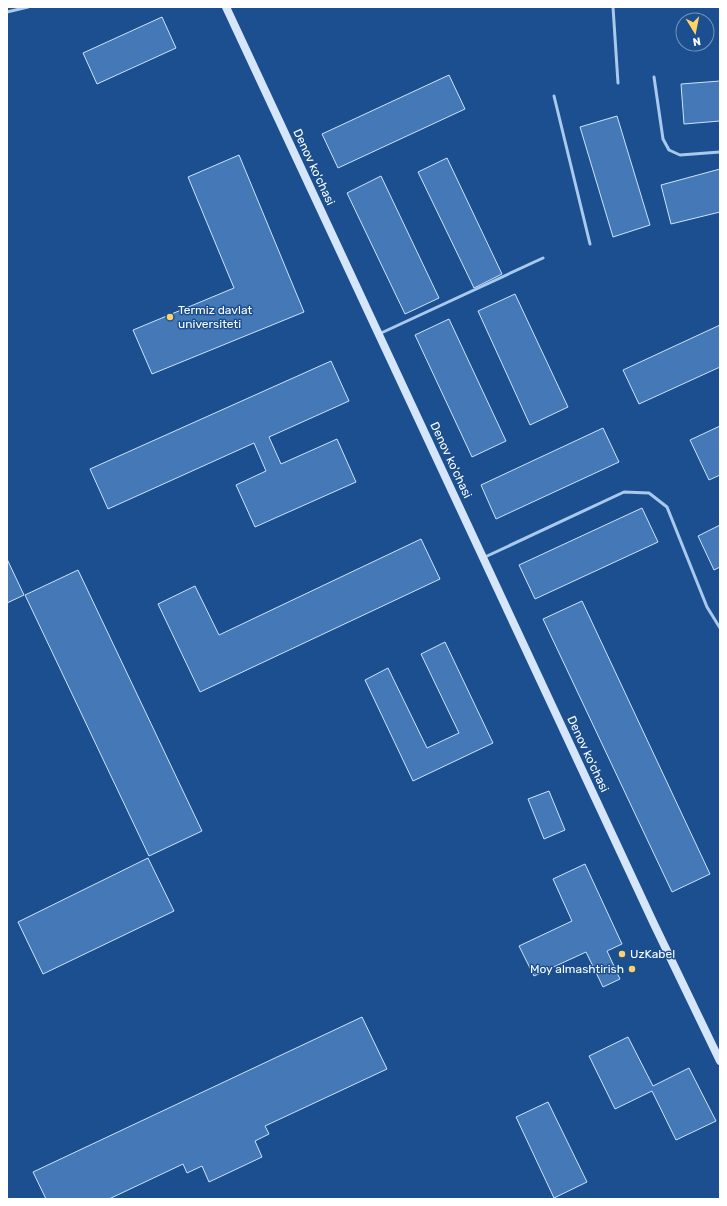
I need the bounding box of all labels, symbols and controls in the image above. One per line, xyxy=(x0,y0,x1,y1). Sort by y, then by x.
north arrow xyxy=(675,12,715,52)
text: N xyxy=(692,34,702,48)
street label: Denov ko'chasi xyxy=(290,127,338,207)
place label: Termiz davlat universiteti xyxy=(178,303,252,331)
marker: Termiz davlat universiteti xyxy=(165,312,175,322)
street label: Denov ko'chasi xyxy=(427,420,475,500)
street label: Denov ko'chasi xyxy=(564,714,612,794)
place label: UzKabel xyxy=(630,947,675,961)
marker: UzKabel xyxy=(617,949,627,959)
place label: Moy almashtirish xyxy=(530,962,624,976)
marker: Moy almashtirish xyxy=(627,964,637,974)

